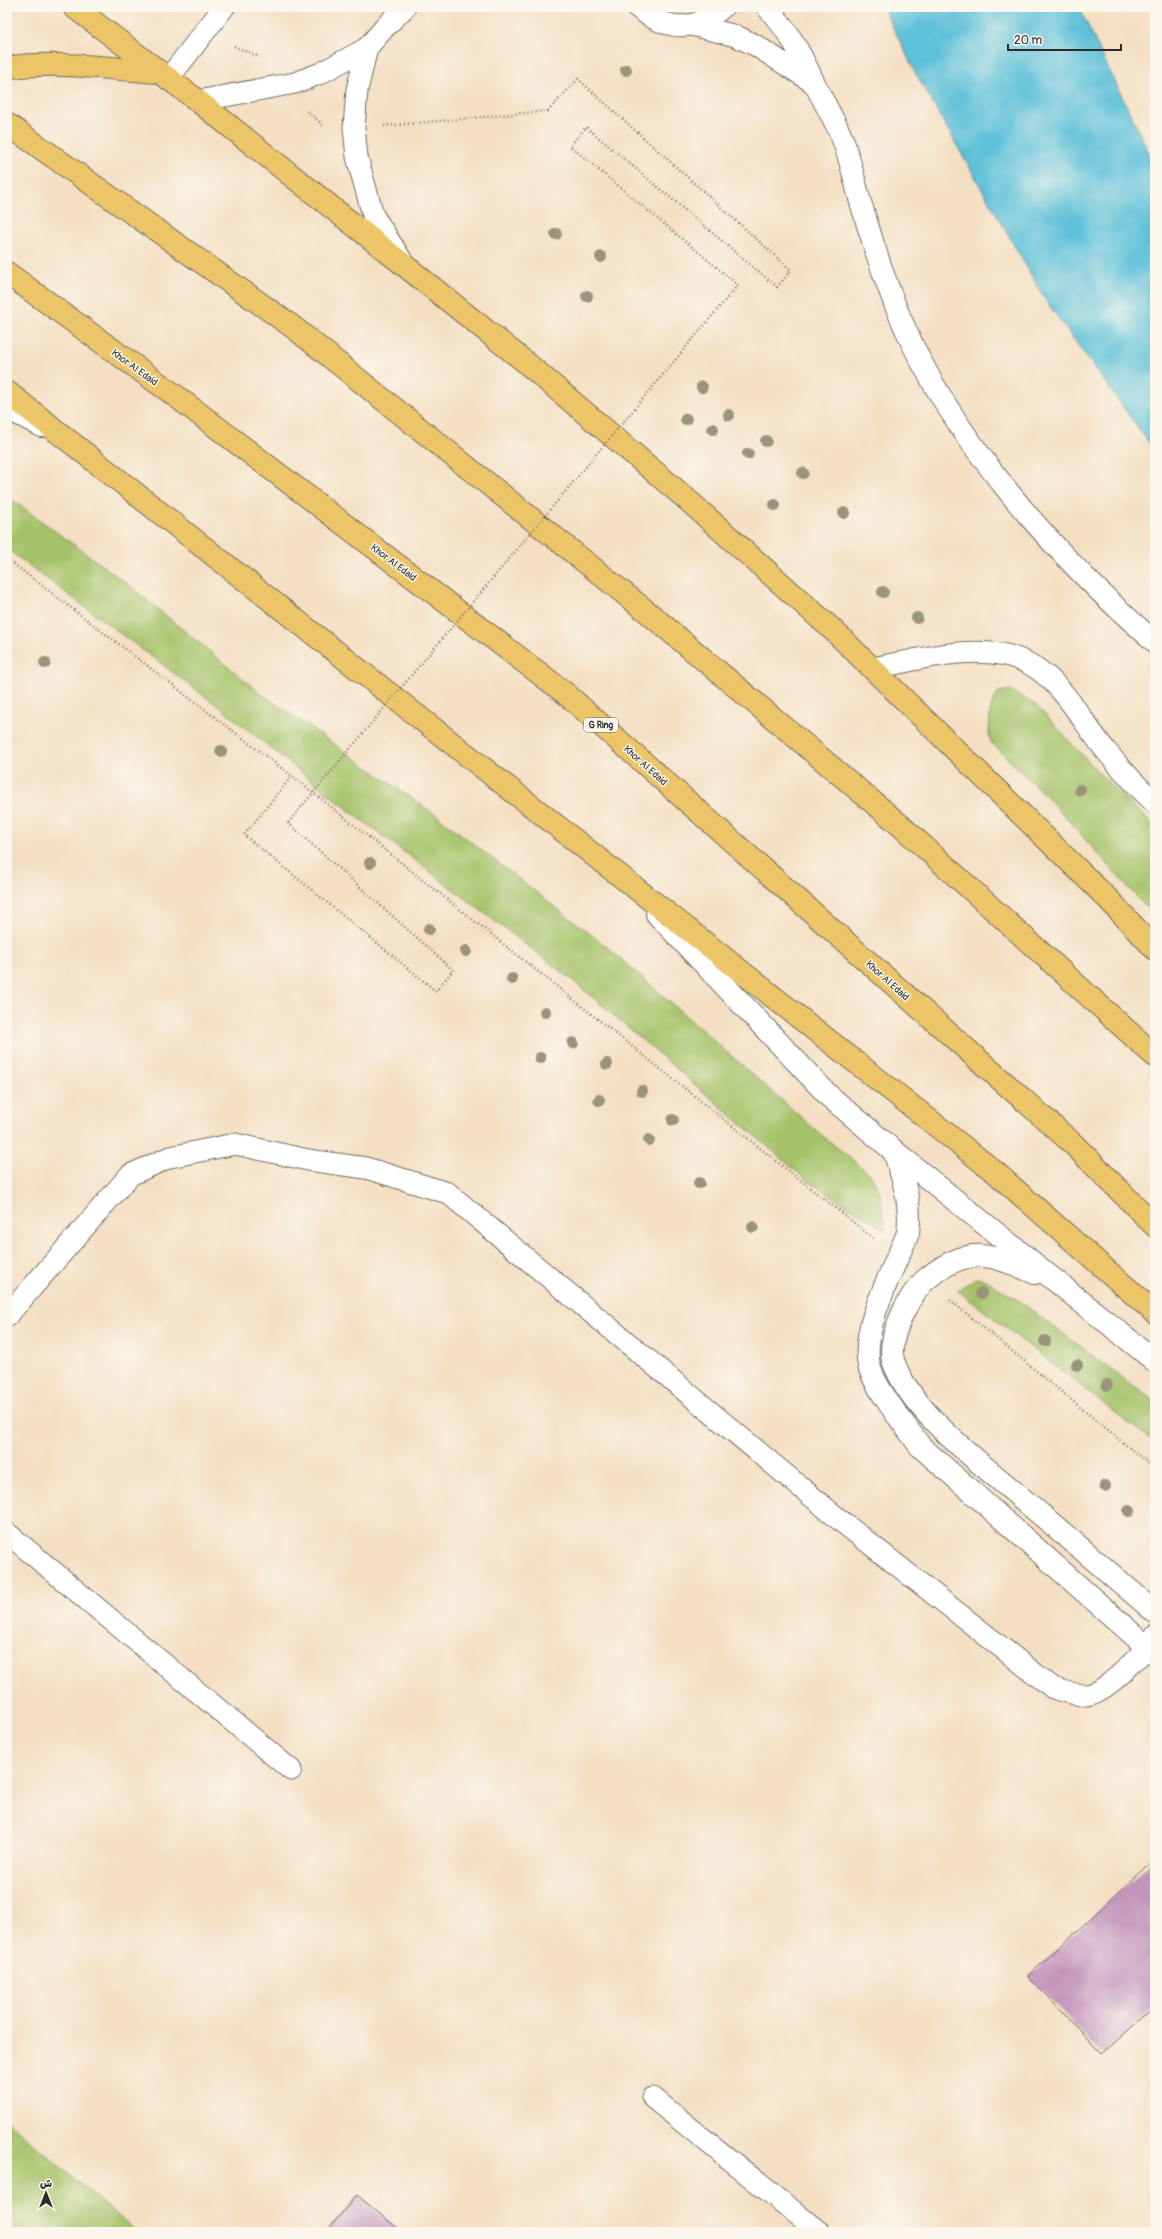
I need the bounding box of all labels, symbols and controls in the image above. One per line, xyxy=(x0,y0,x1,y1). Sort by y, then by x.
scale bar xyxy=(1008,26,1121,52)
text: 20 m xyxy=(1014,33,1043,48)
street label: Khor Al Edaid xyxy=(109,347,160,389)
street label: Khor Al Edaid xyxy=(368,542,419,584)
road number: G Ring xyxy=(584,718,618,732)
street label: Khor Al Edaid xyxy=(621,743,670,788)
street label: Khor Al Edaid xyxy=(863,958,912,1003)
north arrow xyxy=(26,2173,66,2213)
text: ش xyxy=(40,2177,52,2190)

